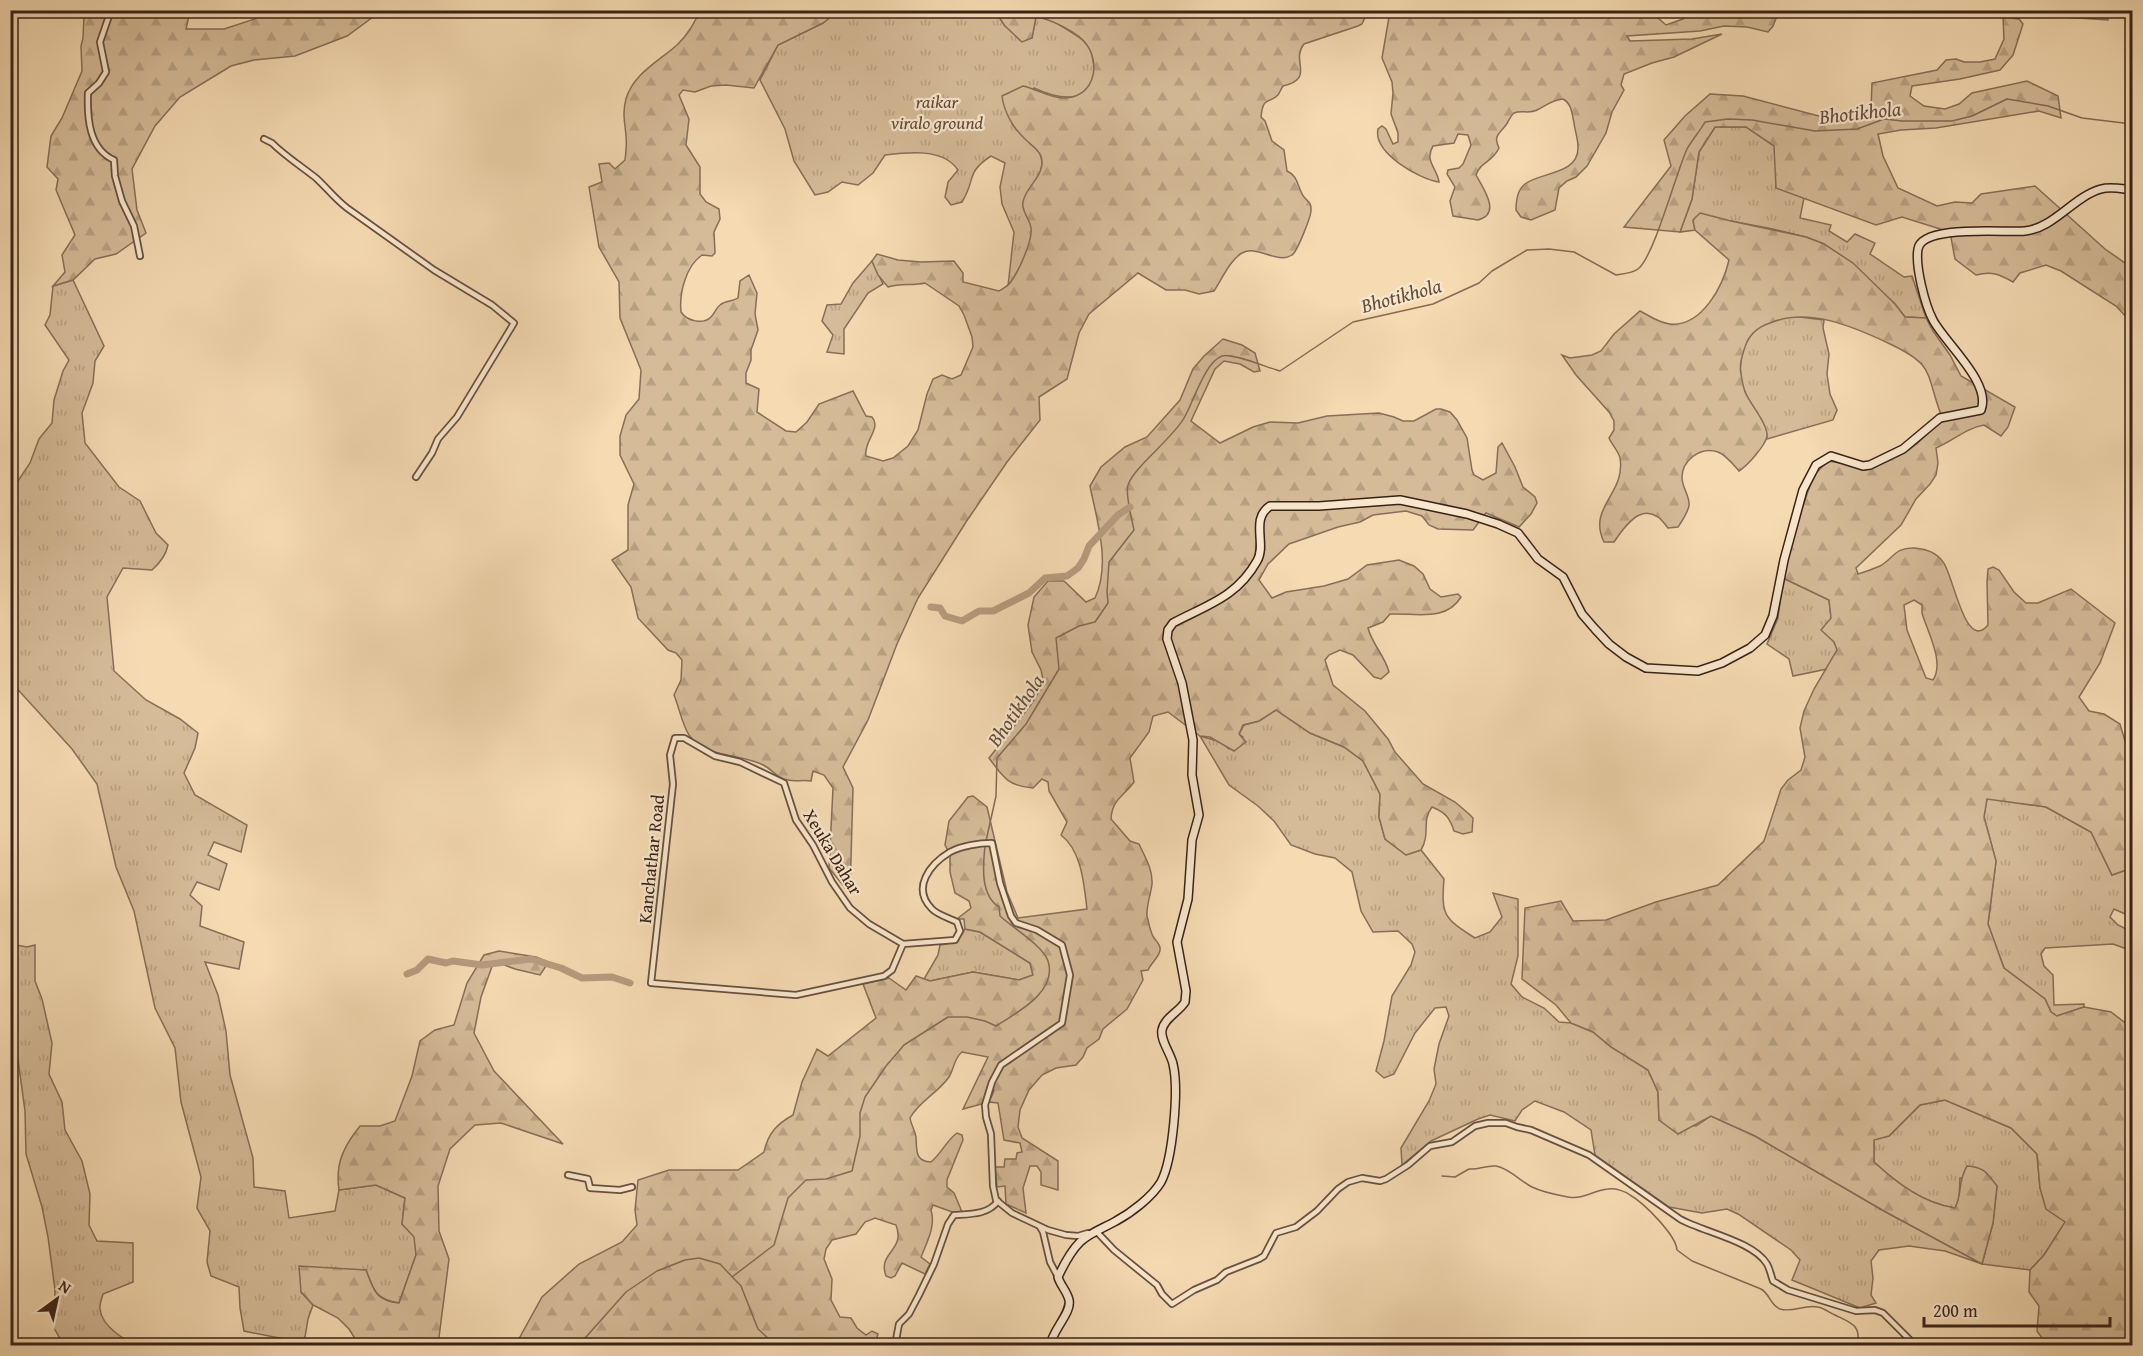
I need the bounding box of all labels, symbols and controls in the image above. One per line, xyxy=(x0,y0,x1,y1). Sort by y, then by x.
park label: raikar viralo ground xyxy=(891,88,984,136)
water label: Bhotikhola xyxy=(1817,93,1903,131)
water label: Bhotikhola xyxy=(1357,270,1445,320)
water label: Bhotikhola xyxy=(979,667,1051,753)
street label: Kanchathar Road xyxy=(631,793,671,925)
street label: Xeuka Dahar xyxy=(797,804,870,901)
north arrow xyxy=(27,1269,87,1329)
text: N xyxy=(54,1273,76,1300)
scale bar xyxy=(1924,1290,2110,1328)
text: 200 m xyxy=(1933,1297,1978,1324)

